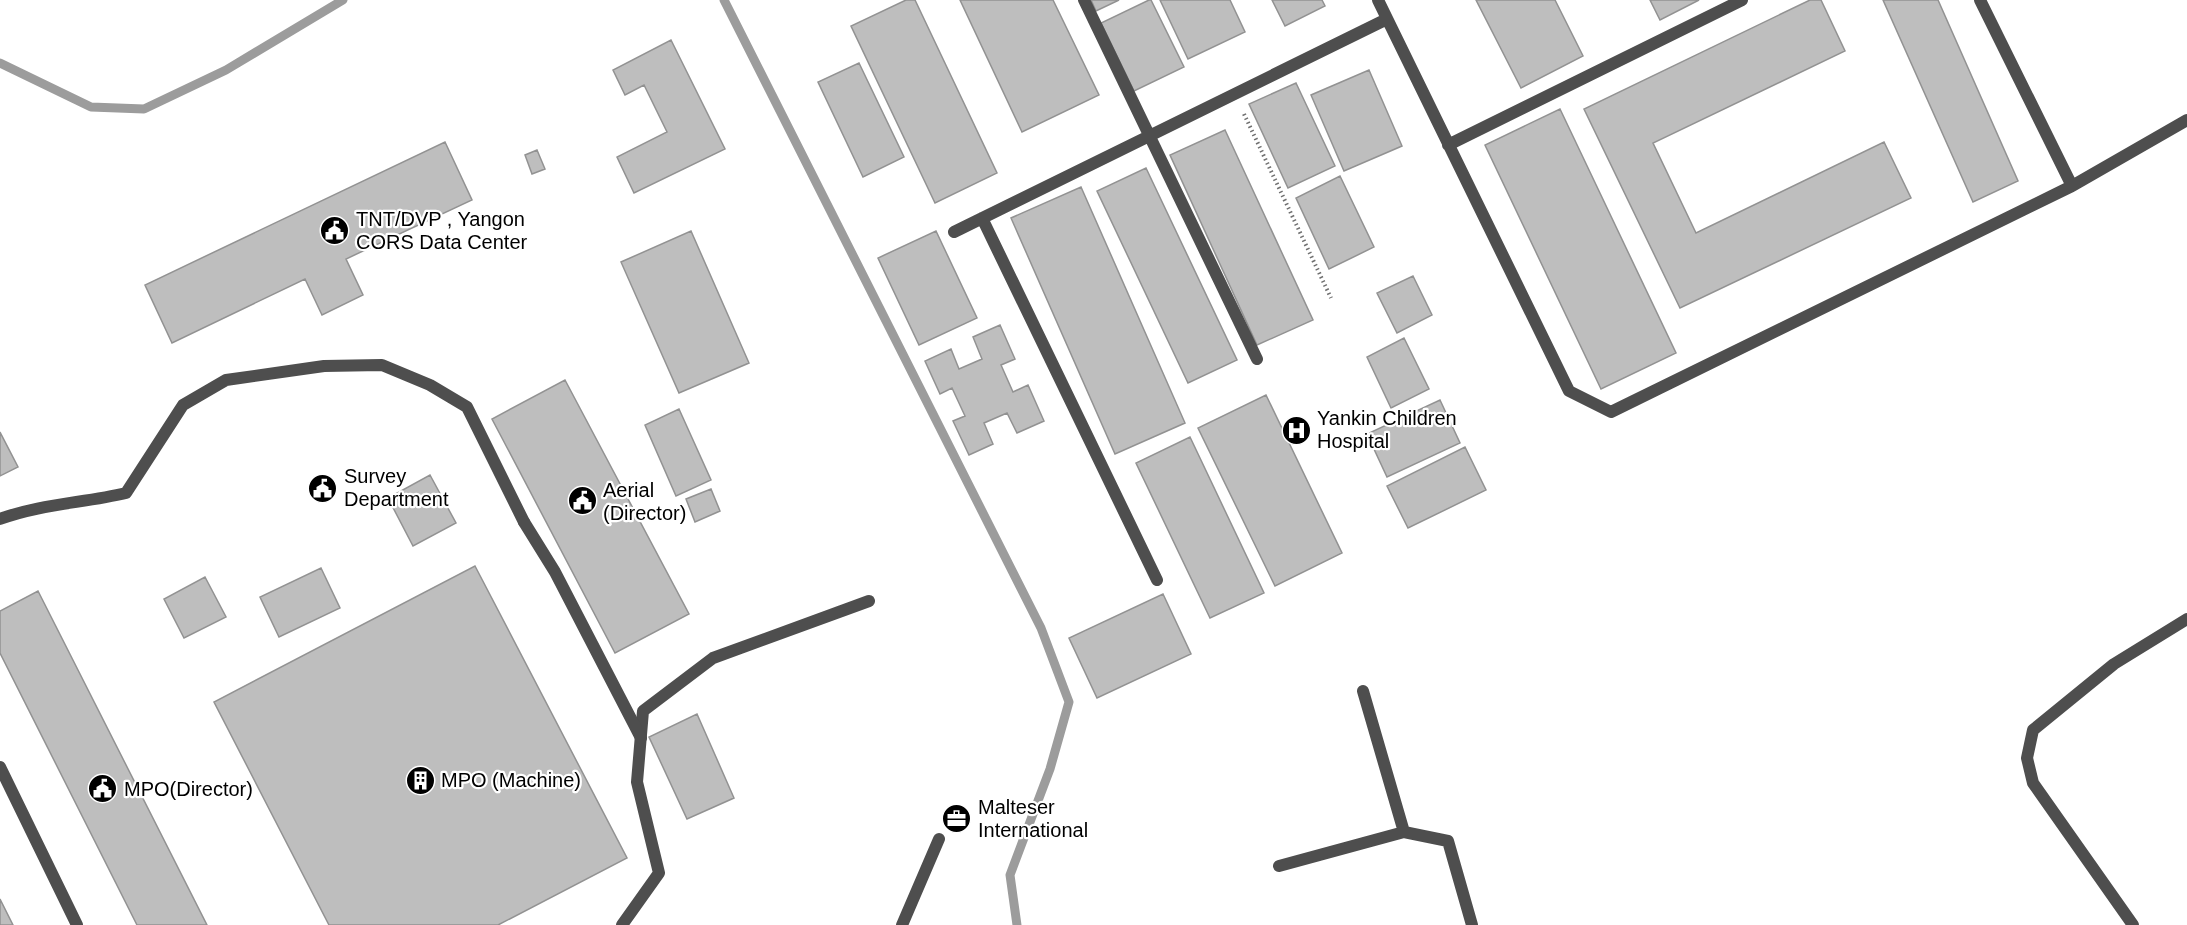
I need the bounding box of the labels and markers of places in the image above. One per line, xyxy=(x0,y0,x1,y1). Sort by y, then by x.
place label: TNT/DVP , Yangon CORS Data Center xyxy=(356,208,528,253)
public building icon: TNT/DVP , Yangon CORS Data Center xyxy=(319,214,351,246)
place label: Yankin Children Hospital xyxy=(1317,407,1457,452)
hospital icon: Yankin Children Hospital xyxy=(1280,414,1312,446)
place label: Survey Department xyxy=(344,465,449,510)
public building icon: Survey Department xyxy=(307,472,339,504)
place label: Aerial (Director) xyxy=(603,479,686,524)
public building icon: Aerial (Director) xyxy=(566,485,598,517)
building icon: MPO (Machine) xyxy=(404,764,436,796)
place label: MPO (Machine) xyxy=(441,769,581,791)
public building icon: MPO(Director) xyxy=(87,773,119,805)
place label: MPO(Director) xyxy=(124,778,253,800)
place label: Malteser International xyxy=(978,796,1088,841)
office icon: Malteser International xyxy=(941,802,973,834)

